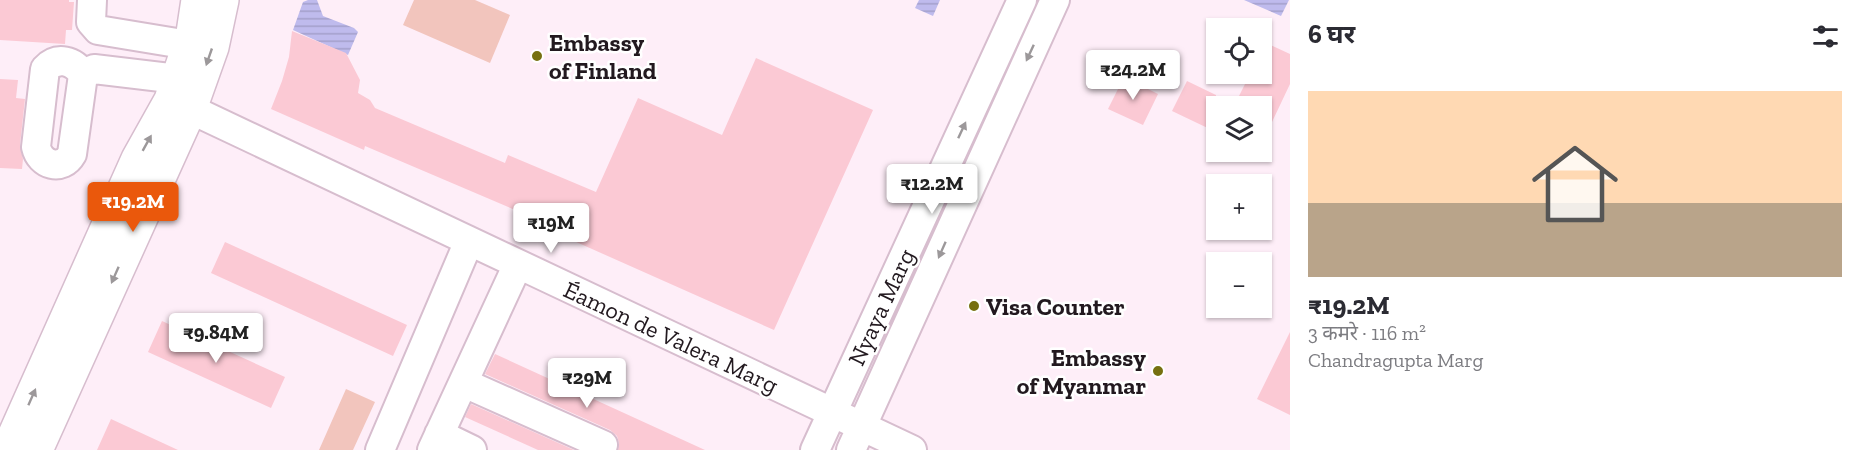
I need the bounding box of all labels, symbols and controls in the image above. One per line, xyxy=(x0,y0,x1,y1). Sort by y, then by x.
map controls xyxy=(1206,18,1272,318)
button: locate xyxy=(1206,18,1272,84)
text: 6 घर xyxy=(1308,18,1355,50)
icon: filters xyxy=(1809,20,1842,53)
place label: Embassy of Finland xyxy=(549,28,657,85)
one-way arrow xyxy=(1026,45,1035,62)
one-way arrow xyxy=(203,48,213,66)
marker: Embassy of Finland xyxy=(530,49,544,63)
pin: ₹24.2M xyxy=(1084,50,1182,101)
text: ₹24.2M xyxy=(1100,57,1166,81)
button: layers xyxy=(1206,96,1272,162)
one-way arrow xyxy=(958,121,967,138)
icon: home xyxy=(1521,130,1629,238)
one-way arrow xyxy=(142,134,152,151)
pin: ₹12.2M xyxy=(883,164,981,215)
text: ₹12.2M xyxy=(901,171,963,195)
button: + xyxy=(1206,174,1272,240)
pin: ₹19.2M xyxy=(84,182,182,233)
text: ₹19.2M xyxy=(102,189,164,213)
pin: ₹19M xyxy=(515,203,587,254)
text: ₹19M xyxy=(527,210,575,234)
one-way arrow xyxy=(937,242,946,259)
street label: Nyaya Marg xyxy=(841,244,921,370)
button: − xyxy=(1206,252,1272,318)
one-way arrow xyxy=(111,266,120,283)
street label: Éamon de Valera Marg xyxy=(559,275,783,399)
text: ₹19.2M xyxy=(1308,289,1390,321)
place label: Visa Counter xyxy=(986,292,1125,321)
marker: Visa Counter xyxy=(967,299,981,313)
pin: ₹9.84M xyxy=(167,313,265,364)
text: ₹9.84M xyxy=(183,320,249,344)
text: 3 कमरे · 116 m² xyxy=(1308,321,1426,345)
place label: Embassy of Myanmar xyxy=(1017,343,1146,400)
text: Chandragupta Marg xyxy=(1308,348,1484,372)
pin: ₹29M xyxy=(551,358,623,409)
marker: Embassy of Myanmar xyxy=(1151,364,1165,378)
text: ₹29M xyxy=(562,365,612,389)
one-way arrow xyxy=(28,388,37,405)

